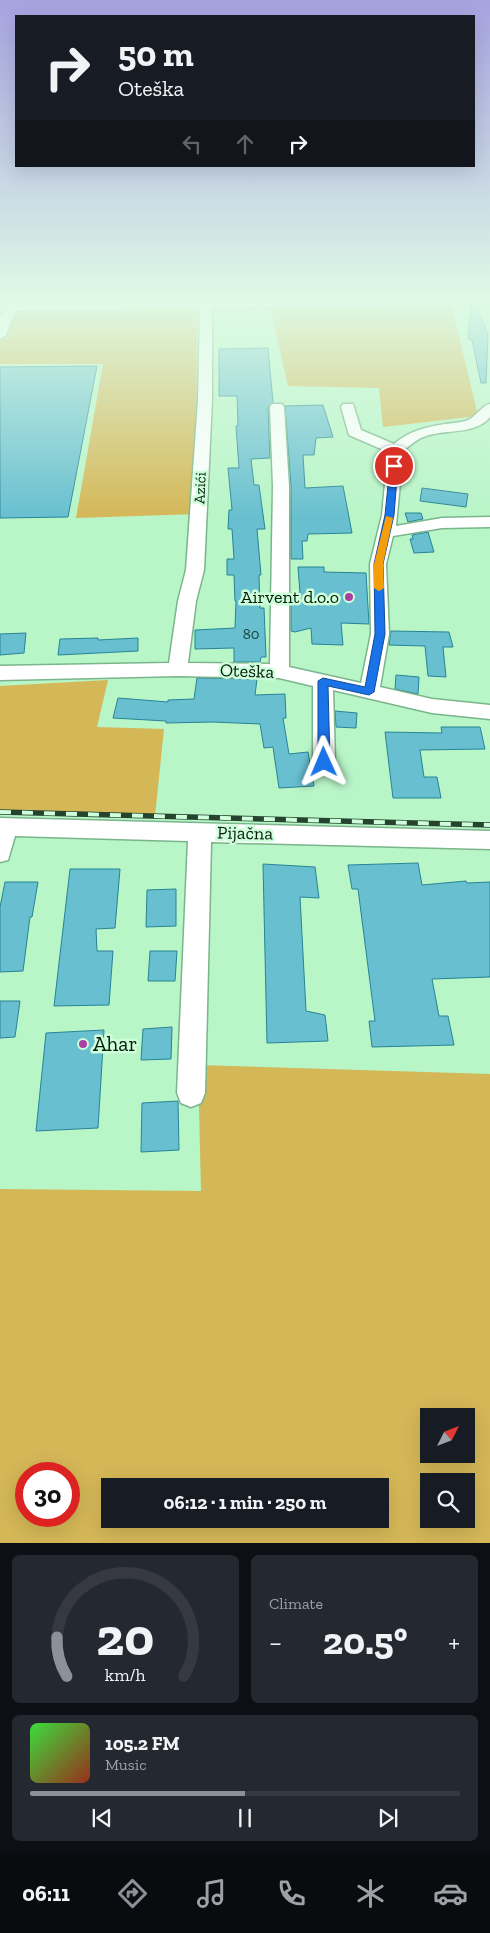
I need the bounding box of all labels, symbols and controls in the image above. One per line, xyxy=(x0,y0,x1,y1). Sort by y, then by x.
text: 50 m xyxy=(118,33,194,75)
icon: right xyxy=(35,35,100,100)
text: Oteška xyxy=(118,75,184,102)
icon: left xyxy=(178,130,206,158)
icon: ahead xyxy=(231,130,259,158)
icon: right xyxy=(284,130,312,158)
pin xyxy=(373,445,415,487)
icon: arrive xyxy=(380,452,408,480)
street label: Azići xyxy=(190,472,210,504)
place label: Airvent d.o.o xyxy=(241,586,339,608)
marker: Airvent d.o.o xyxy=(343,591,355,603)
house number: 80 xyxy=(243,625,259,643)
street label: Oteška xyxy=(220,659,275,683)
position arrow xyxy=(297,735,349,787)
street label: Pijačna xyxy=(217,822,273,844)
place label: Ahar xyxy=(93,1031,137,1056)
marker: Ahar xyxy=(77,1038,89,1050)
north arrow xyxy=(420,1408,475,1462)
map controls xyxy=(420,1408,475,1528)
speed limit sign: 30 xyxy=(15,1462,80,1527)
button: search xyxy=(420,1473,475,1528)
text: 06:12 · 1 min · 250 m xyxy=(164,1491,326,1514)
text: Climate xyxy=(269,1594,323,1613)
text: 20 xyxy=(97,1606,154,1668)
text: 20.5° xyxy=(323,1618,407,1664)
text: − xyxy=(269,1626,282,1659)
text: + xyxy=(448,1626,460,1659)
text: km/h xyxy=(105,1664,146,1686)
text: 105.2 FM xyxy=(105,1732,180,1755)
text: Music xyxy=(105,1755,147,1774)
icon: previous xyxy=(88,1804,116,1832)
icon: pause xyxy=(231,1804,259,1832)
icon: next xyxy=(374,1804,402,1832)
icon: directions xyxy=(115,1876,150,1911)
icon: music xyxy=(194,1876,229,1911)
icon: phone xyxy=(274,1876,309,1911)
icon: climate xyxy=(353,1876,388,1911)
icon: car xyxy=(433,1876,468,1911)
text: 06:11 xyxy=(22,1880,70,1907)

